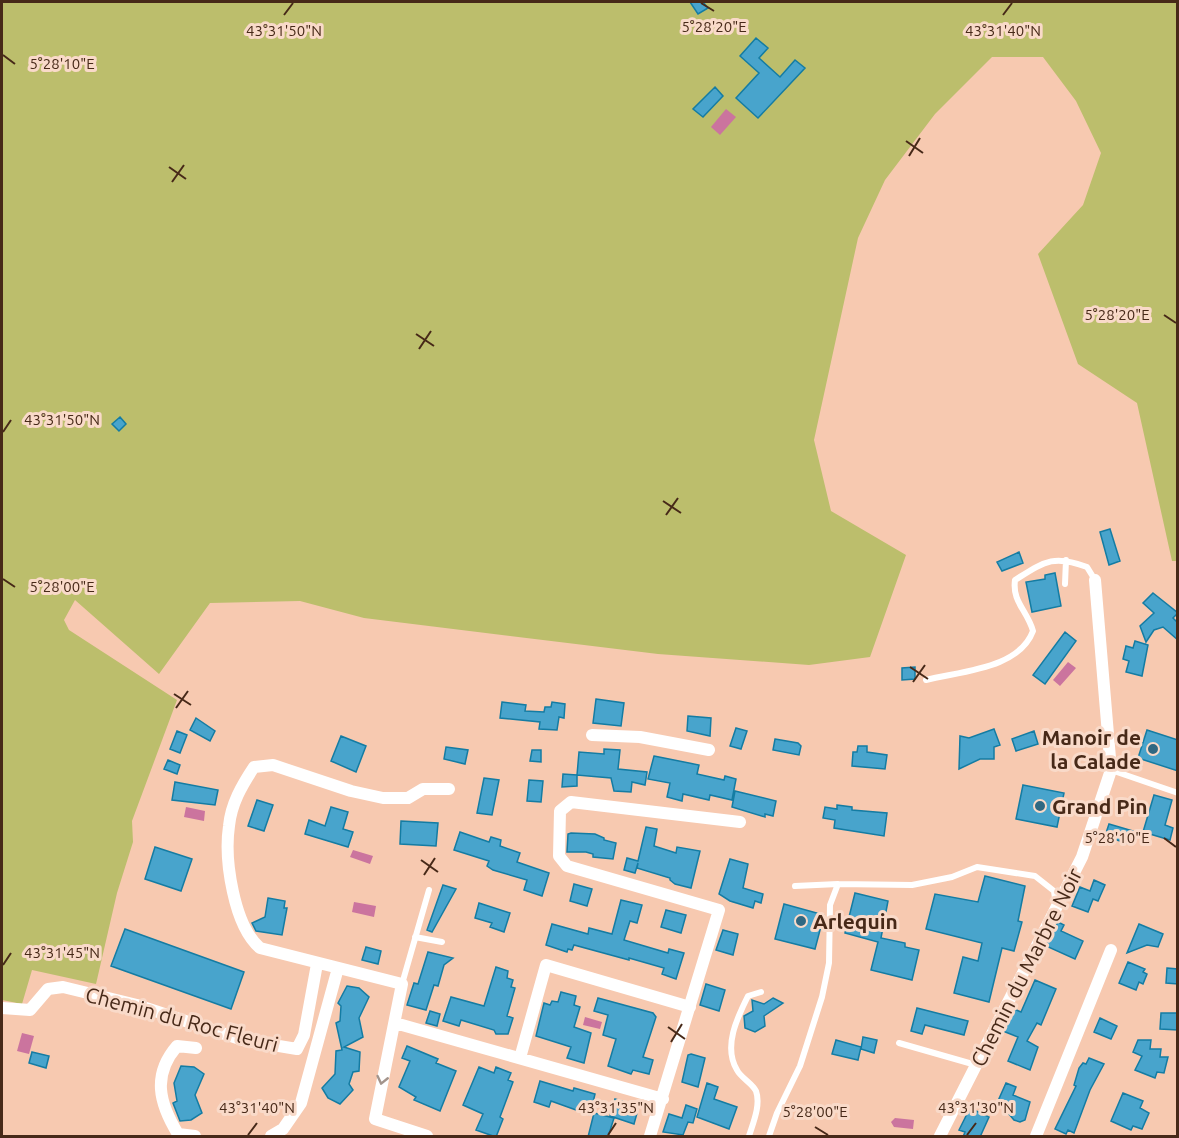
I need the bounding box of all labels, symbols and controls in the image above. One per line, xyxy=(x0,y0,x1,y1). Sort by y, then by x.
text: 5°28'20"E xyxy=(681,18,747,35)
text: 43°31'50"N xyxy=(246,22,322,39)
text: 43°31'40"N xyxy=(965,22,1041,39)
text: 5°28'10"E xyxy=(29,55,95,72)
text: 5°28'20"E xyxy=(1084,306,1150,323)
text: 43°31'50"N xyxy=(24,411,100,428)
text: 5°28'00"E xyxy=(29,578,95,595)
place label: Manoir de la Calade xyxy=(1042,725,1141,773)
marker: Manoir de la Calade xyxy=(1146,742,1160,756)
place label: Grand Pin xyxy=(1052,794,1148,818)
marker: Grand Pin xyxy=(1033,799,1047,813)
text: 5°28'10"E xyxy=(1084,829,1150,846)
street label: Chemin du Marbre Noir xyxy=(965,864,1087,1070)
place label: Arlequin xyxy=(813,909,898,933)
marker: Arlequin xyxy=(794,914,808,928)
text: 43°31'45"N xyxy=(24,944,100,961)
street label: Chemin du Roc Fleuri xyxy=(83,982,281,1056)
one-way arrow xyxy=(376,1075,389,1085)
text: 43°31'40"N xyxy=(219,1099,295,1116)
text: 43°31'35"N xyxy=(578,1099,654,1116)
text: 43°31'30"N xyxy=(938,1099,1014,1116)
text: 5°28'00"E xyxy=(782,1103,848,1120)

